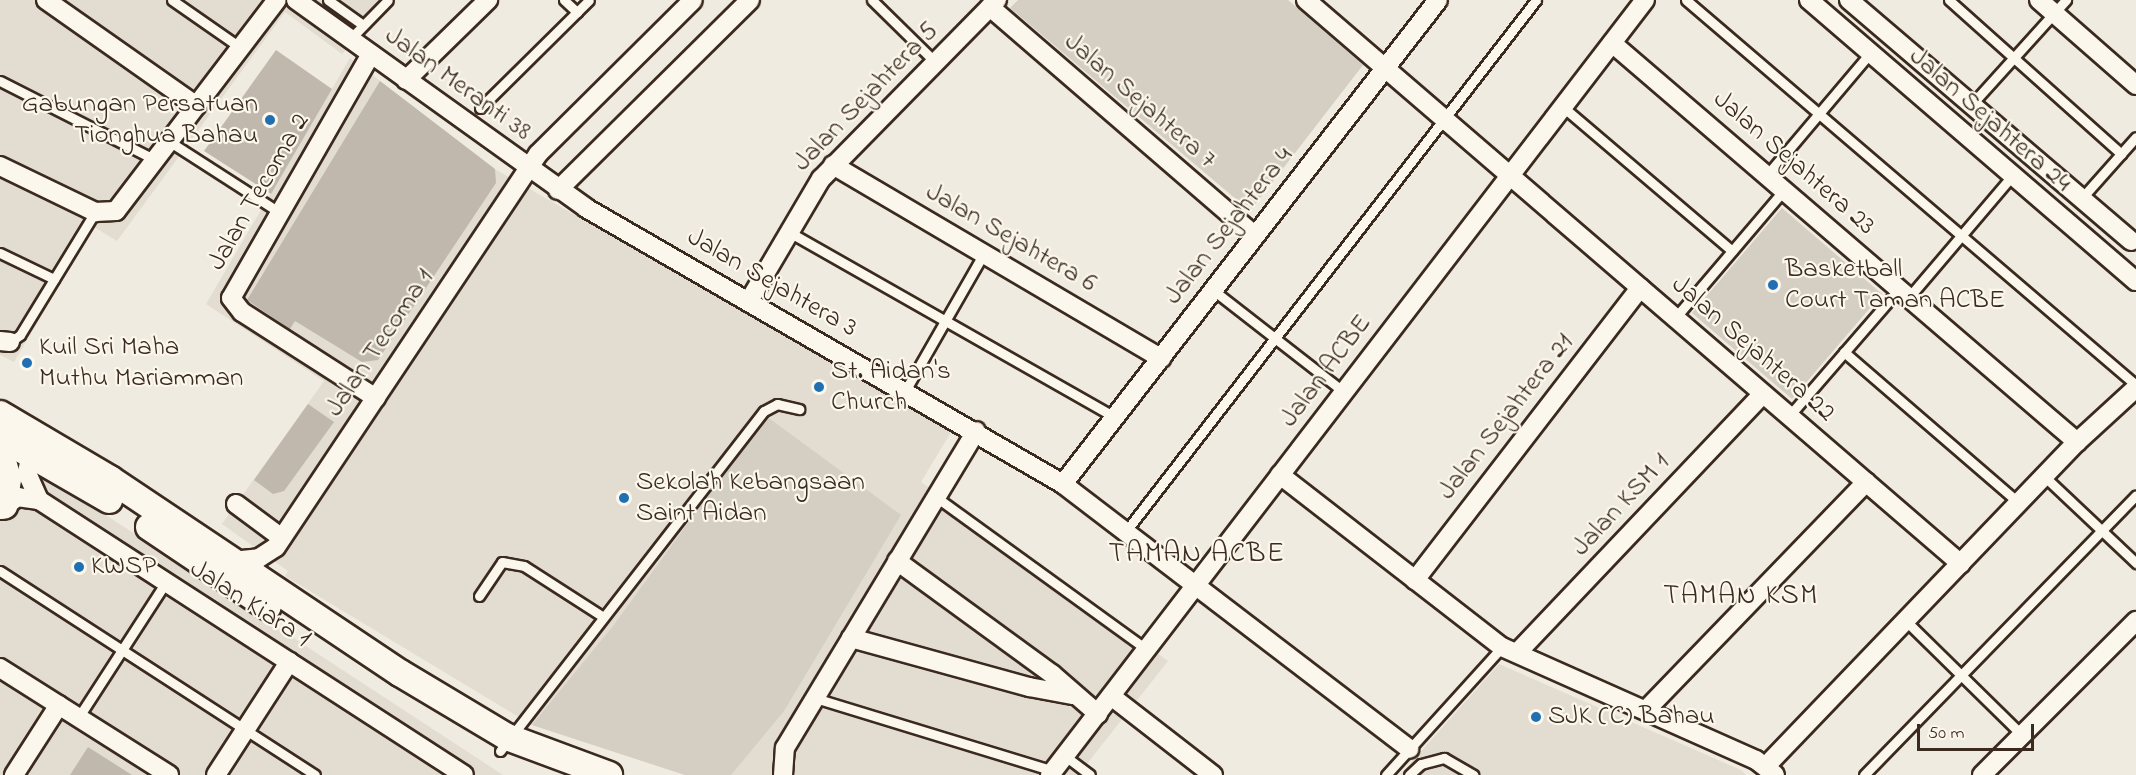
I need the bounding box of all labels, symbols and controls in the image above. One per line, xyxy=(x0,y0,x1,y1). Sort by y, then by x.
street label: Jalan Sejahtera 5 xyxy=(786,15,946,179)
street label: Jalan Meranti 38 xyxy=(378,20,538,148)
street label: Jalan Sejahtera 7 xyxy=(1057,26,1223,176)
street label: Jalan Sejahtera 24 xyxy=(1902,41,2078,199)
street label: Jalan Sejahtera 23 xyxy=(1706,84,1882,242)
place label: Gabungan Persatuan Tionghua Bahau xyxy=(22,88,258,151)
street label: Jalan Tecoma 2 xyxy=(201,108,317,276)
marker: Gabungan Persatuan Tionghua Bahau xyxy=(263,113,277,127)
street label: Jalan Sejahtera 4 xyxy=(1157,141,1301,311)
street label: Jalan Sejahtera 6 xyxy=(920,176,1102,300)
street label: Jalan Sejahtera 3 xyxy=(681,221,863,345)
place label: Basketball Court Taman ACBE xyxy=(1785,253,2005,316)
street label: Jalan Tecoma 1 xyxy=(319,263,441,423)
street label: Jalan Sejahtera 22 xyxy=(1664,269,1842,429)
marker: Basketball Court Taman ACBE xyxy=(1766,278,1780,292)
street label: Jalan ACBE xyxy=(1273,308,1379,434)
street label: Jalan Sejahtera 21 xyxy=(1431,327,1581,507)
place label: Kuil Sri Maha Muthu Mariamman xyxy=(39,331,243,394)
place label: St. Aidan's Church xyxy=(831,355,951,418)
marker: Kuil Sri Maha Muthu Mariamman xyxy=(20,356,34,370)
marker: St. Aidan's Church xyxy=(812,380,826,394)
street label: Jalan KSM 1 xyxy=(1565,447,1677,563)
place label: Sekolah Kebangsaan Saint Aidan xyxy=(636,466,865,529)
marker: Sekolah Kebangsaan Saint Aidan xyxy=(617,491,631,505)
district label: TAMAN ACBE xyxy=(1109,538,1285,572)
place label: KWSP xyxy=(91,551,156,583)
street label: Jalan Kiara 1 xyxy=(183,553,317,655)
marker: KWSP xyxy=(72,560,86,574)
district label: TAMAN KSM xyxy=(1663,580,1819,614)
place label: SJK (C) Bahau xyxy=(1548,701,1715,733)
marker: SJK (C) Bahau xyxy=(1529,710,1543,724)
scale bar xyxy=(1920,712,2037,750)
text: 50 m xyxy=(1928,721,1965,747)

